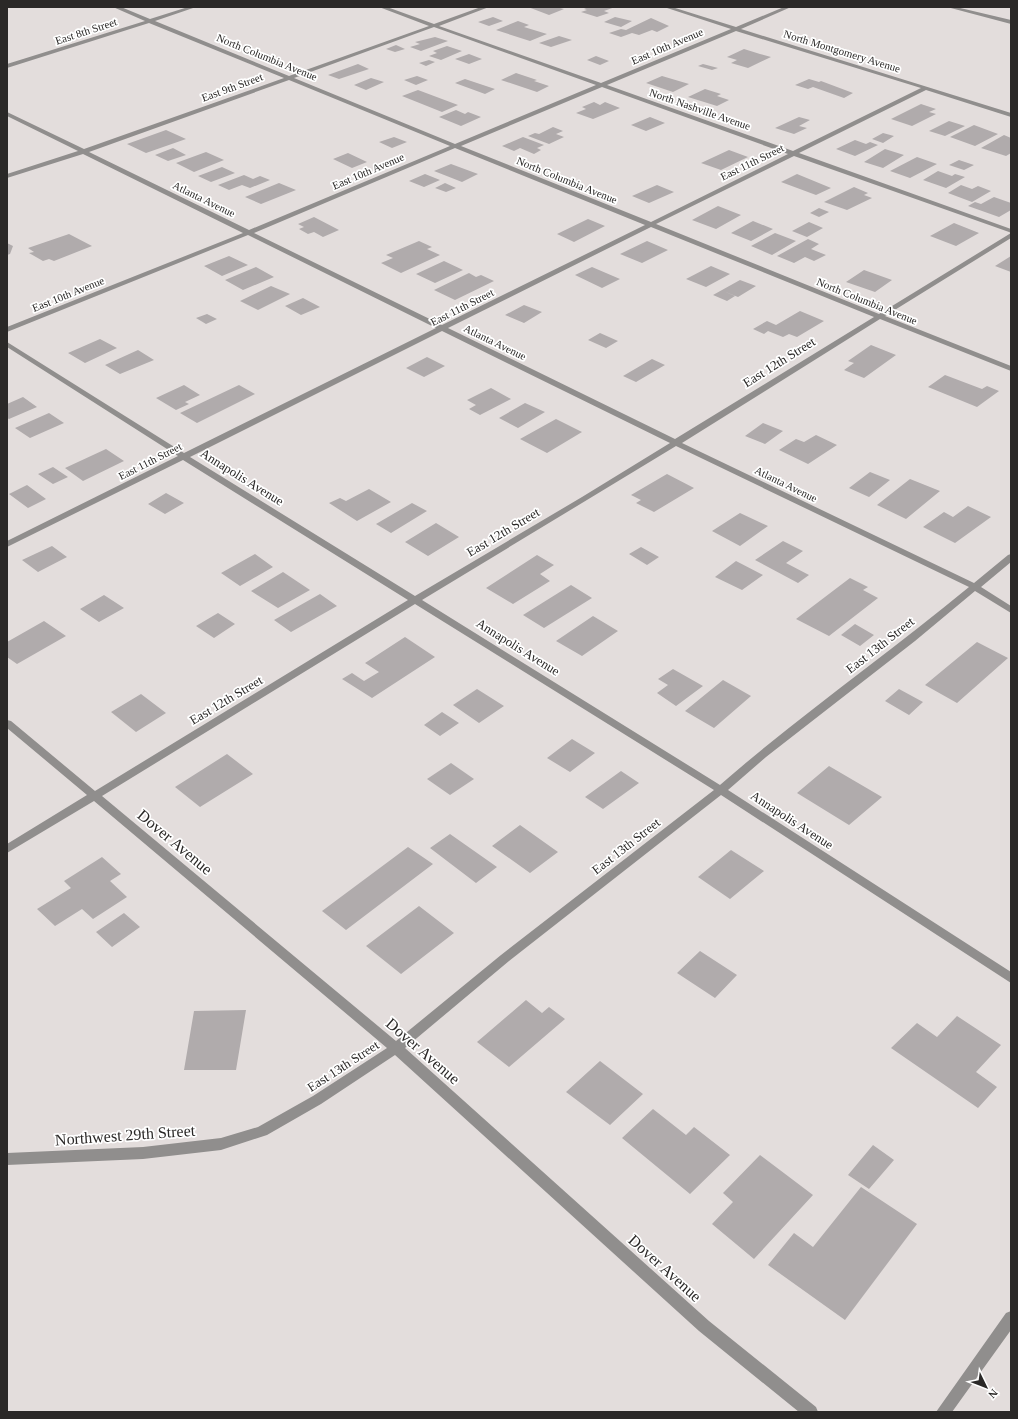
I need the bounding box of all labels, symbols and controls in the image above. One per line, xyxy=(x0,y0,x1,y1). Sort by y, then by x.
street label: East 8th Street xyxy=(54,15,118,47)
street label: East 10th Avenue xyxy=(629,25,705,67)
street label: North Montgomery Avenue xyxy=(782,28,902,75)
street label: North Columbia Avenue xyxy=(215,31,319,83)
street label: East 9th Street xyxy=(200,70,264,104)
street label: North Nashville Avenue xyxy=(648,86,752,132)
street label: East 11th Street xyxy=(718,141,786,183)
street label: East 10th Avenue xyxy=(330,150,406,192)
street label: North Columbia Avenue xyxy=(515,154,619,206)
street label: Atlanta Avenue xyxy=(171,179,237,219)
street label: East 10th Avenue xyxy=(30,274,106,314)
street label: North Columbia Avenue xyxy=(815,275,919,327)
street label: East 11th Street xyxy=(428,286,496,328)
street label: Atlanta Avenue xyxy=(462,322,528,362)
street label: East 12th Street xyxy=(740,334,818,390)
street label: East 11th Street xyxy=(116,440,184,482)
street label: Annapolis Avenue xyxy=(198,445,287,509)
street label: Atlanta Avenue xyxy=(753,464,819,504)
street label: East 12th Street xyxy=(464,504,542,560)
street label: East 13th Street xyxy=(843,614,917,676)
street label: Annapolis Avenue xyxy=(474,615,563,679)
street label: East 12th Street xyxy=(187,672,265,728)
street label: Annapolis Avenue xyxy=(748,788,836,852)
street label: Dover Avenue xyxy=(134,806,216,878)
street label: East 13th Street xyxy=(589,815,663,877)
street label: Dover Avenue xyxy=(383,1015,463,1087)
street label: East 13th Street xyxy=(304,1037,382,1095)
street label: Northwest 29th Street xyxy=(54,1122,196,1148)
street label: Dover Avenue xyxy=(625,1231,705,1305)
north arrow xyxy=(966,1367,1006,1407)
text: N xyxy=(986,1387,1000,1401)

